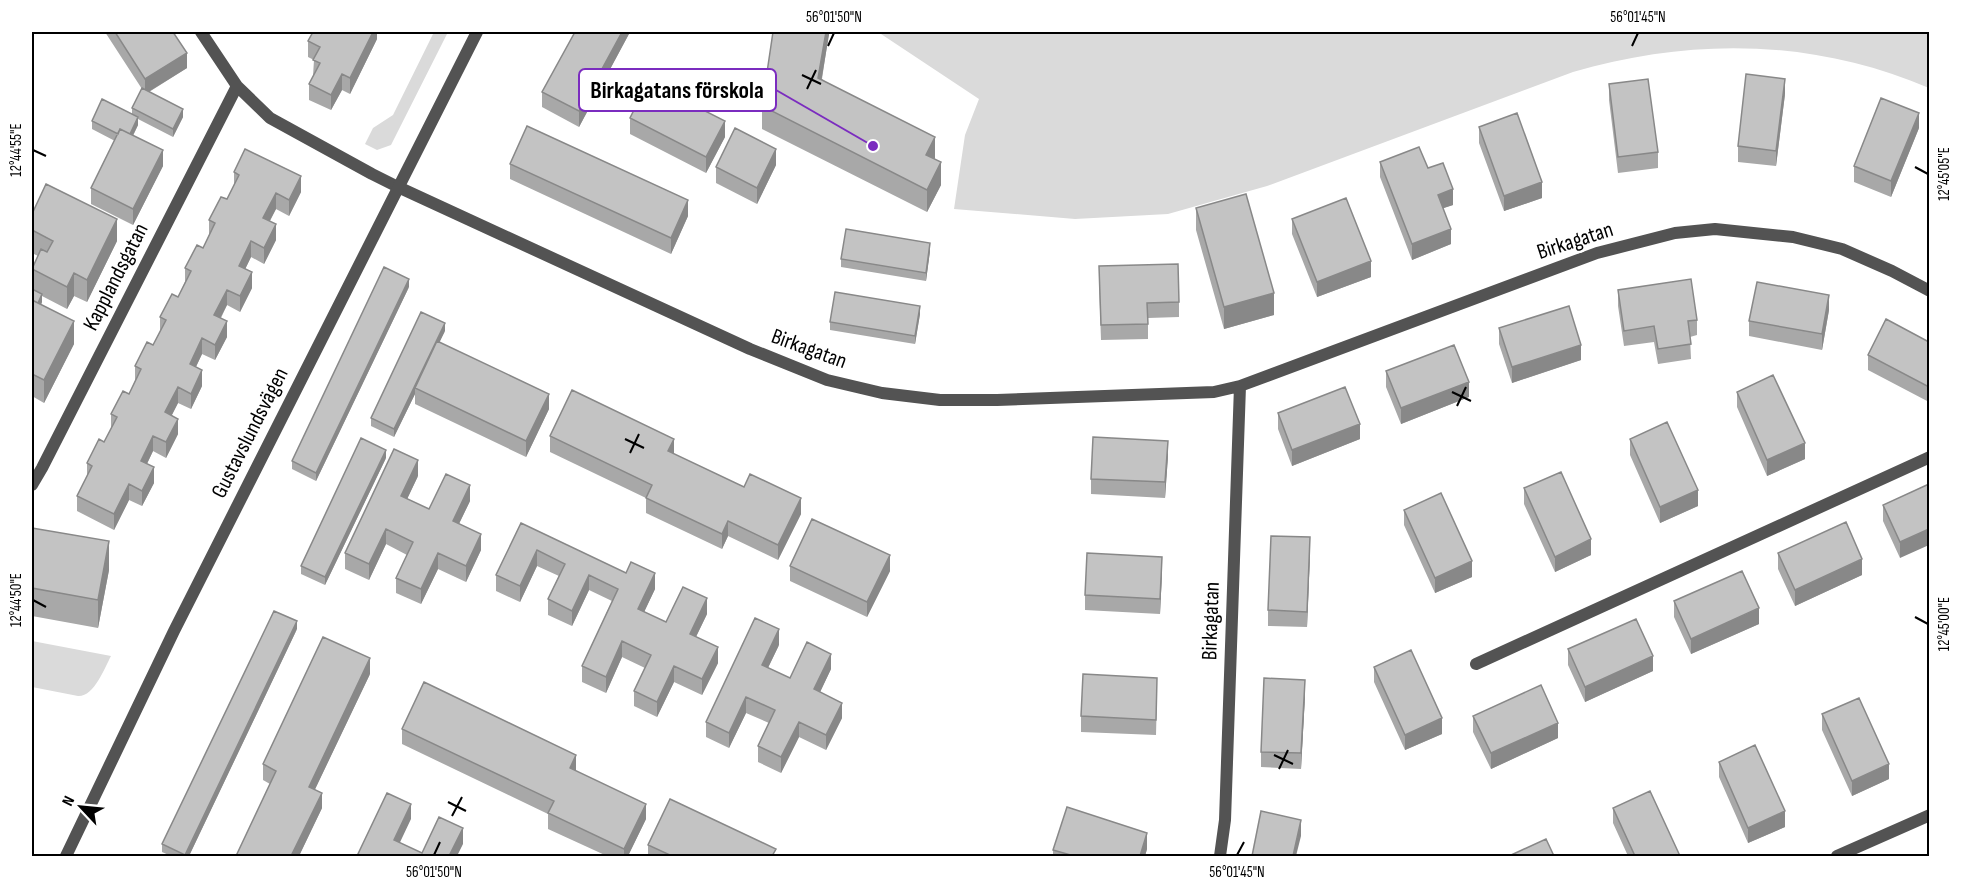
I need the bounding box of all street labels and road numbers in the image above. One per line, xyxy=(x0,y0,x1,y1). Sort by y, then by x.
street label: Birkagatan xyxy=(1533,216,1617,266)
street label: Kapplandsgatan xyxy=(77,219,155,335)
street label: Birkagatan xyxy=(767,323,851,375)
street label: Gustavslundsvägen xyxy=(206,363,294,503)
street label: Birkagatan xyxy=(1196,581,1226,661)

